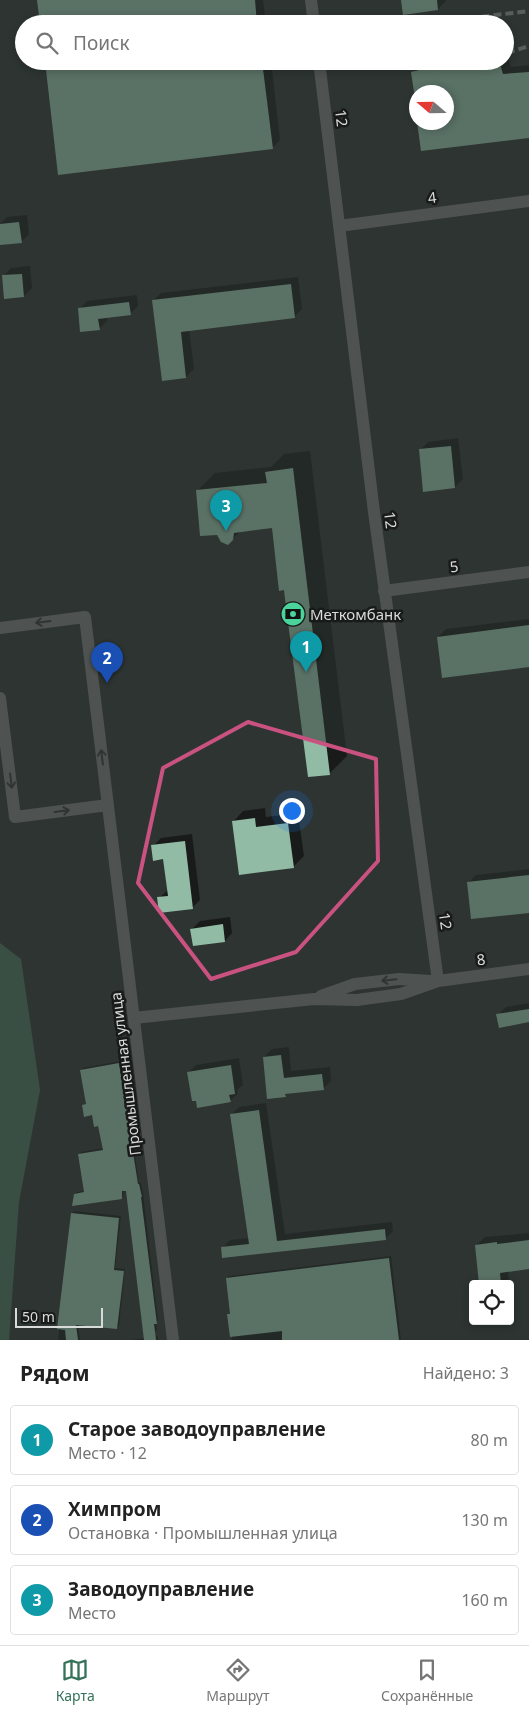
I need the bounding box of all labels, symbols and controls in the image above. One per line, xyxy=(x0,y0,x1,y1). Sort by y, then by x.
search box xyxy=(15,15,514,70)
icon: search xyxy=(33,29,61,57)
text: Поиск xyxy=(73,30,129,56)
north arrow xyxy=(409,85,454,130)
street label: 12 xyxy=(331,108,353,128)
street label: 4 xyxy=(427,187,438,207)
pin: 3 xyxy=(210,490,242,531)
street label: 12 xyxy=(380,510,402,530)
street label: 5 xyxy=(449,556,459,576)
bank icon: Меткомбанк xyxy=(280,601,306,627)
place label: Меткомбанк xyxy=(310,604,401,624)
one-way arrow xyxy=(35,617,51,627)
pin: 1 xyxy=(290,631,322,672)
pin: 2 xyxy=(91,642,123,683)
one-way arrow xyxy=(97,749,107,765)
one-way arrow xyxy=(6,773,16,789)
your location xyxy=(279,798,305,824)
one-way arrow xyxy=(53,806,69,816)
street label: 12 xyxy=(435,911,457,931)
street label: 8 xyxy=(475,948,487,970)
one-way arrow xyxy=(382,975,398,985)
street label: Промышленная улица xyxy=(105,991,145,1157)
map controls xyxy=(469,1280,514,1325)
button: locate xyxy=(469,1280,514,1325)
scale bar xyxy=(15,1305,102,1328)
text: 50 m xyxy=(22,1307,55,1326)
text: Рядом xyxy=(20,1359,90,1387)
text: Найдено: 3 xyxy=(423,1362,509,1384)
text: Старое заводоуправление xyxy=(68,1416,326,1442)
text: 1 xyxy=(32,1429,42,1451)
text: 80 m xyxy=(471,1429,508,1451)
text: Место · 12 xyxy=(68,1442,147,1464)
text: Химпром xyxy=(68,1496,162,1522)
text: 2 xyxy=(32,1509,42,1531)
text: 130 m xyxy=(461,1509,508,1531)
text: Остановка · Промышленная улица xyxy=(68,1522,338,1544)
text: Заводоуправление xyxy=(68,1576,254,1602)
text: 3 xyxy=(32,1589,42,1611)
text: 160 m xyxy=(461,1589,508,1611)
text: Место xyxy=(68,1602,116,1624)
tab: Карта xyxy=(56,1656,95,1705)
tab: Маршрут xyxy=(206,1656,269,1705)
tab: Сохранённые xyxy=(381,1656,473,1705)

